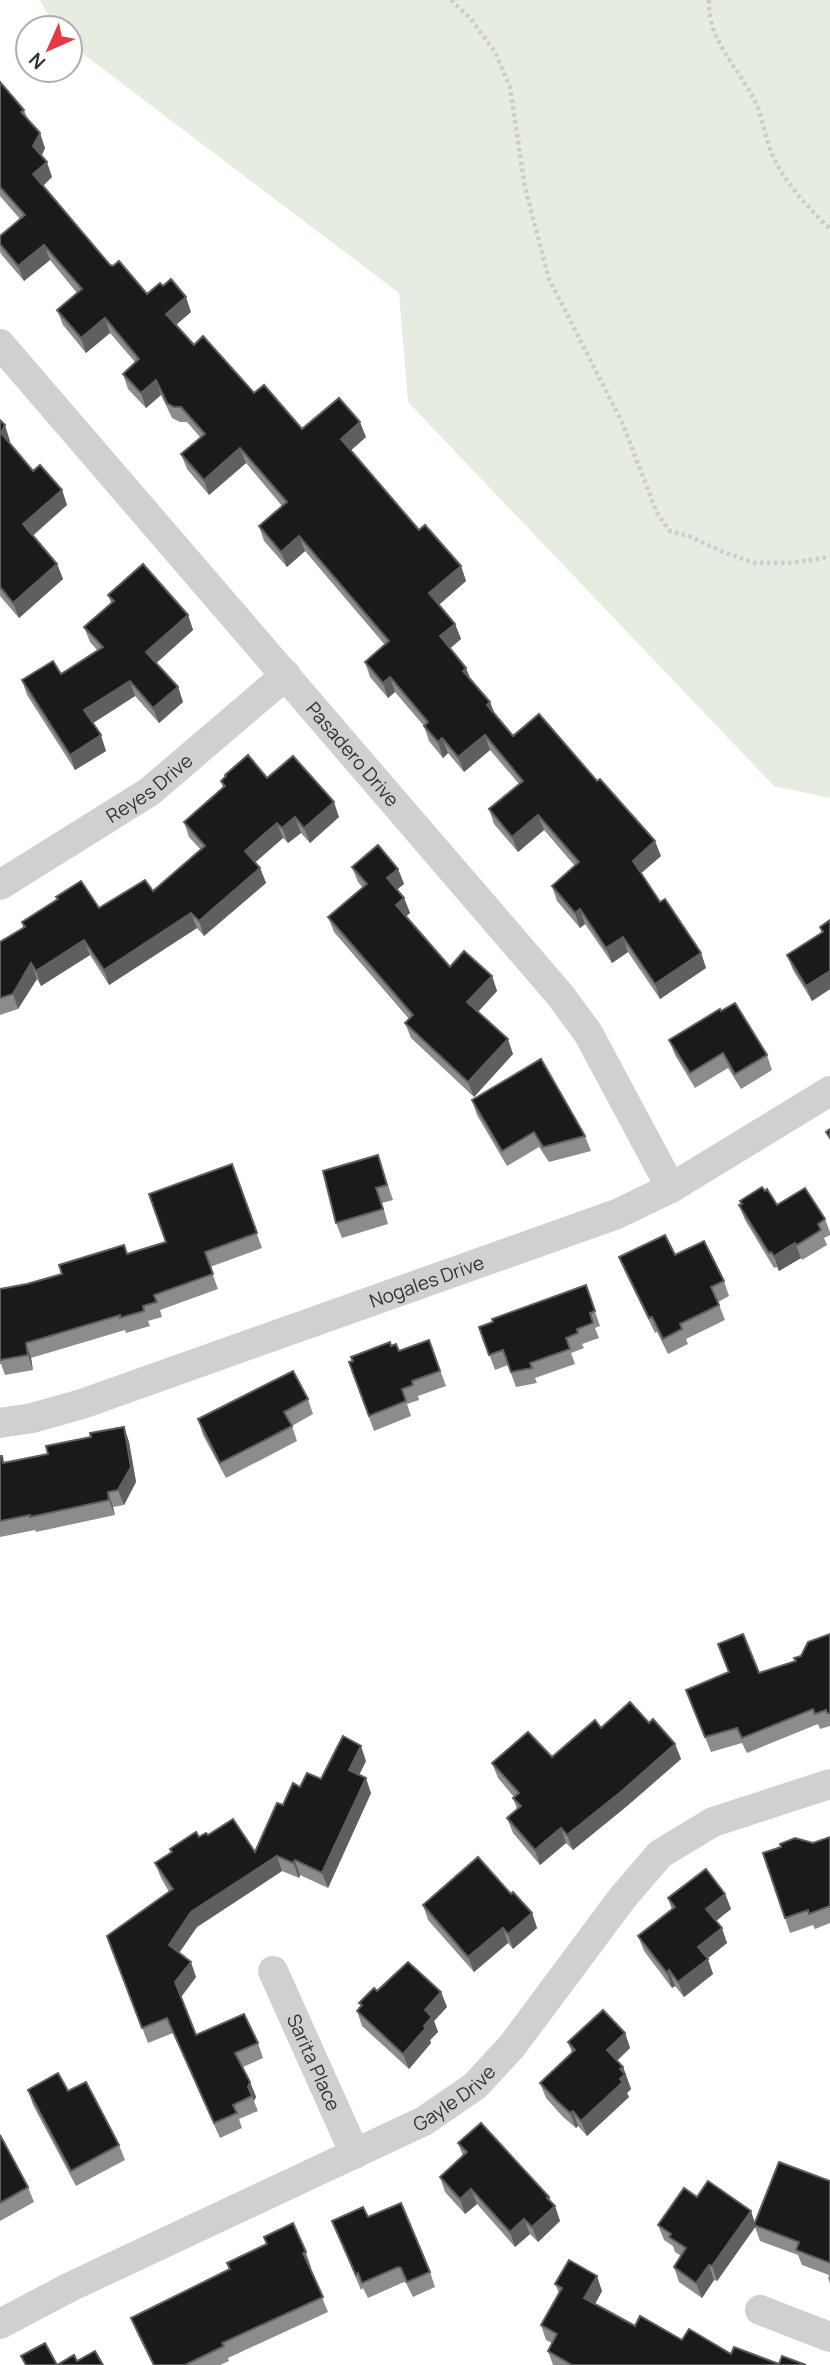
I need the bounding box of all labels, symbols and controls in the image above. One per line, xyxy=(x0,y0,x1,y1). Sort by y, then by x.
north arrow xyxy=(14,14,84,84)
text: N xyxy=(23,47,51,75)
street label: Pasadero Drive xyxy=(300,696,405,812)
street label: Reyes Drive xyxy=(101,747,198,829)
street label: Nogales Drive xyxy=(366,1249,487,1314)
street label: Sarita Place xyxy=(281,2010,347,2115)
street label: Gayle Drive xyxy=(409,2059,501,2137)

